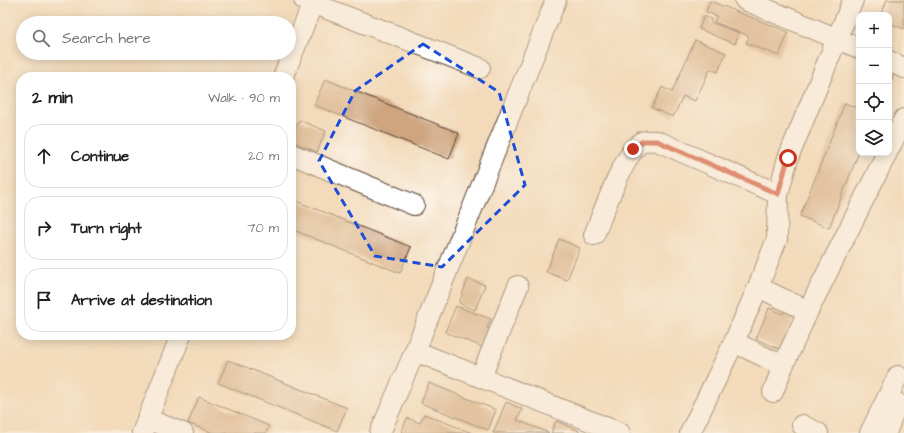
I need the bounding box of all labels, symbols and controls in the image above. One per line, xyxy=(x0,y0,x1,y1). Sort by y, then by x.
map controls xyxy=(856,12,892,156)
button: + xyxy=(856,12,892,48)
search box xyxy=(16,16,296,60)
icon: search xyxy=(30,27,52,49)
text: Search here xyxy=(62,28,151,49)
button: − xyxy=(856,48,892,84)
button: locate xyxy=(856,84,892,120)
text: 2 min xyxy=(32,86,73,110)
text: Walk · 90 m xyxy=(208,89,280,107)
button: layers xyxy=(856,120,892,156)
route end xyxy=(624,140,642,158)
icon: ahead xyxy=(33,145,55,167)
text: Continue xyxy=(71,146,129,167)
text: 20 m xyxy=(248,147,279,165)
route start xyxy=(779,149,797,167)
icon: right xyxy=(33,217,55,239)
text: Turn right xyxy=(71,218,142,239)
text: 70 m xyxy=(247,219,279,237)
icon: arrive xyxy=(33,289,55,311)
text: Arrive at destination xyxy=(71,290,212,311)

